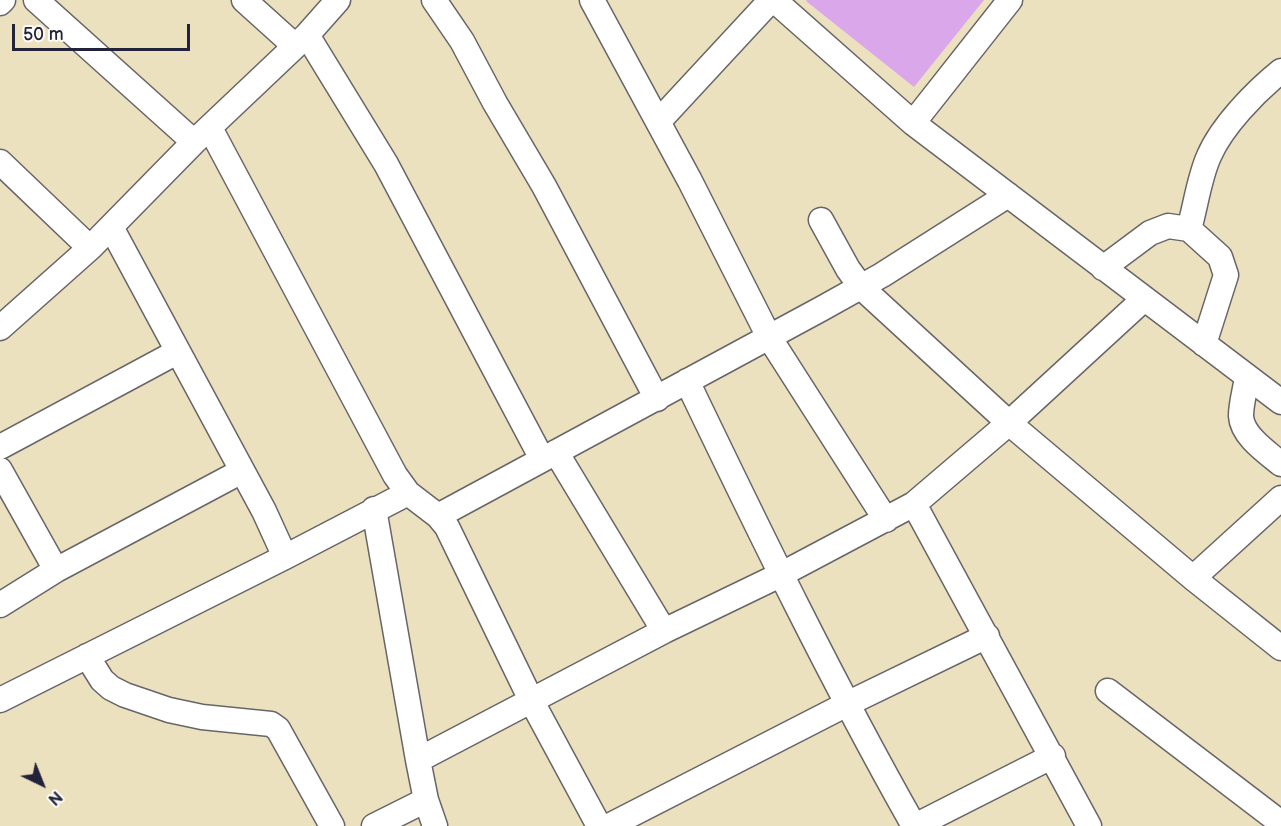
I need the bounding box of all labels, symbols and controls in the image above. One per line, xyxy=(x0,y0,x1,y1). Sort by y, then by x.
scale bar xyxy=(15,12,194,50)
text: 50 m xyxy=(23,24,64,45)
north arrow xyxy=(12,754,72,814)
text: N xyxy=(44,786,65,809)

